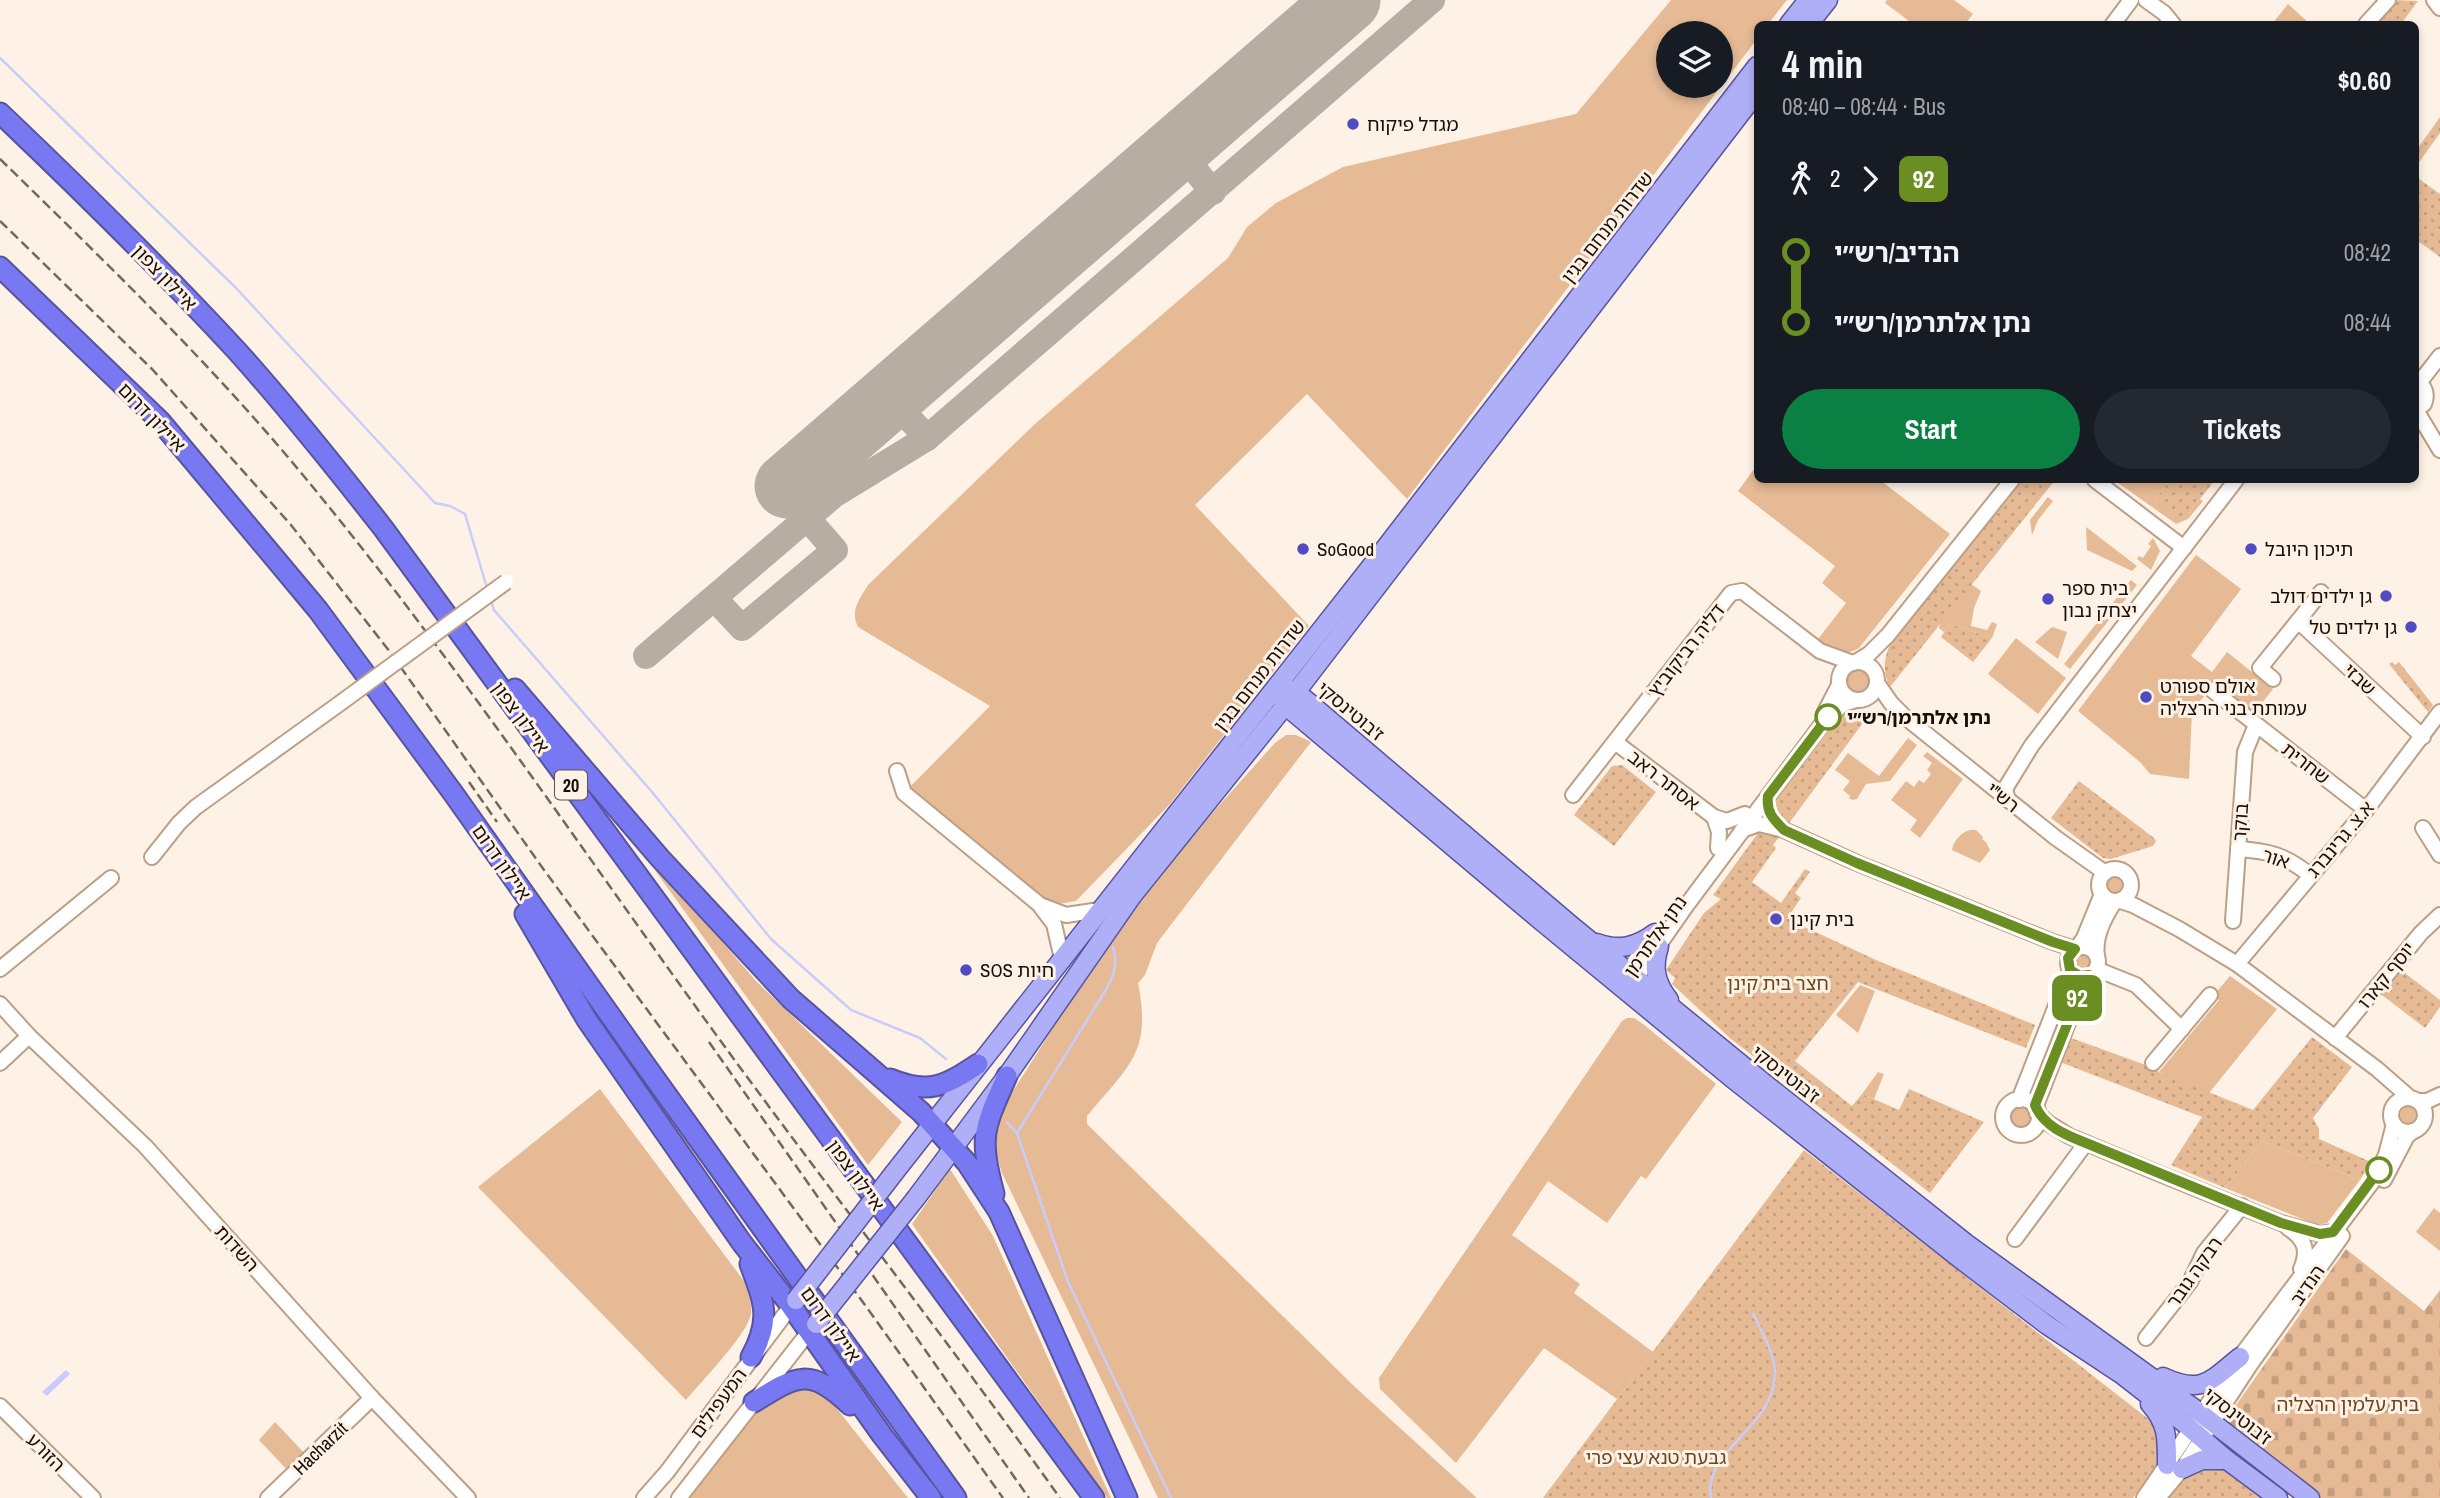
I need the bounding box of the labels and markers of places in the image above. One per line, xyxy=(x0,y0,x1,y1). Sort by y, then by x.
place label: מגדל פיקוח xyxy=(1367,111,1458,137)
marker: מגדל פיקוח xyxy=(1345,116,1361,132)
place label: SoGood xyxy=(1317,536,1374,562)
place label: תיכון היובל xyxy=(2265,536,2353,562)
marker: SoGood xyxy=(1295,541,1311,557)
marker: תיכון היובל xyxy=(2243,541,2259,557)
place label: בית ספר יצחק נבון xyxy=(2062,575,2137,623)
place label: גן ילדים דולב xyxy=(2270,583,2372,609)
marker: גן ילדים דולב xyxy=(2378,588,2394,604)
marker: בית ספר יצחק נבון xyxy=(2040,591,2056,607)
place label: גן ילדים טל xyxy=(2309,614,2397,640)
marker: גן ילדים טל xyxy=(2403,619,2419,635)
place label: אולם ספורט עמותת בני הרצליה xyxy=(2160,673,2307,721)
marker: אולם ספורט עמותת בני הרצליה xyxy=(2138,689,2154,705)
marker: נתן אלתרמן/רש״י xyxy=(1815,704,1841,730)
place label: נתן אלתרמן/רש״י xyxy=(1847,704,1991,730)
place label: בית קינן xyxy=(1790,906,1855,932)
marker: בית קינן xyxy=(1768,911,1784,927)
place label: SOS חיות xyxy=(980,957,1054,983)
marker: SOS חיות xyxy=(958,962,974,978)
unlabelled marker xyxy=(2366,1157,2392,1183)

